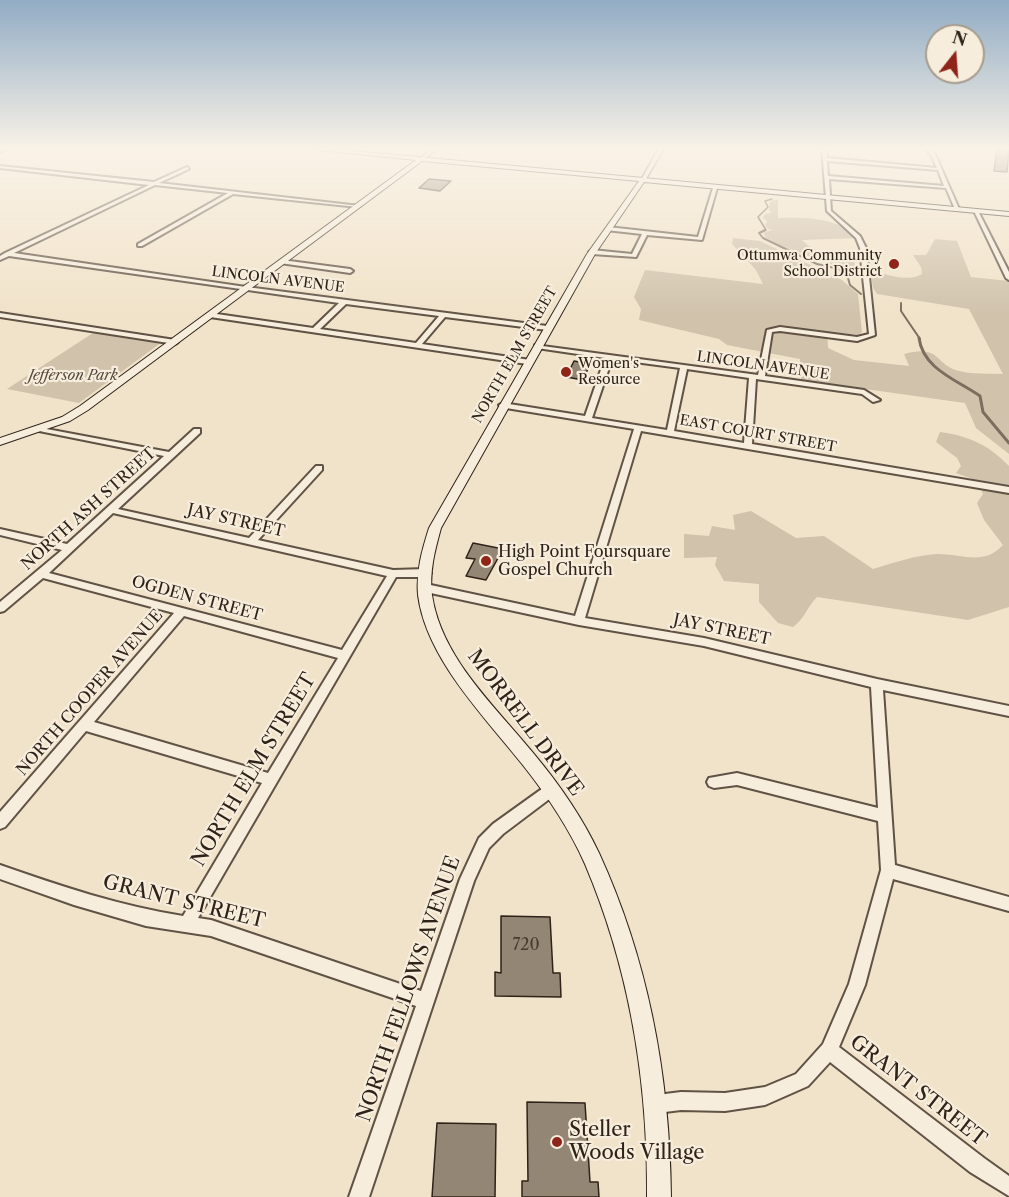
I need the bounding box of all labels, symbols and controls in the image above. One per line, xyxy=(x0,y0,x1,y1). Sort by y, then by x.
north arrow xyxy=(925,24,985,84)
text: N xyxy=(950,27,969,50)
place label: Ottumwa Community School District xyxy=(737,248,882,280)
marker: Ottumwa Community School District xyxy=(887,257,901,271)
street label: LINCOLN AVENUE xyxy=(211,264,345,296)
street label: NORTH ELM STREET xyxy=(469,284,561,426)
street label: LINCOLN AVENUE xyxy=(696,348,830,384)
place label: Women's Resource xyxy=(578,356,640,388)
marker: Women's Resource xyxy=(559,365,573,379)
park label: Jefferson Park xyxy=(28,368,118,384)
street label: EAST COURT STREET xyxy=(678,412,838,456)
street label: NORTH ASH STREET xyxy=(18,444,160,574)
street label: JAY STREET xyxy=(185,500,287,542)
place label: High Point Foursquare Gospel Church xyxy=(498,542,671,580)
marker: High Point Foursquare Gospel Church xyxy=(479,554,493,568)
street label: OGDEN STREET xyxy=(129,572,265,626)
street label: NORTH COOPER AVENUE xyxy=(13,606,167,780)
street label: JAY STREET xyxy=(671,610,773,650)
street label: MORRELL DRIVE xyxy=(462,645,588,801)
street label: NORTH ELM STREET xyxy=(187,669,321,871)
street label: NORTH FELLOWS AVENUE xyxy=(352,853,466,1125)
street label: GRANT STREET xyxy=(100,870,268,934)
house number: 720 xyxy=(512,935,540,955)
street label: GRANT STREET xyxy=(845,1030,991,1152)
place label: Steller Woods Village xyxy=(569,1118,705,1165)
marker: Steller Woods Village xyxy=(550,1135,564,1149)

